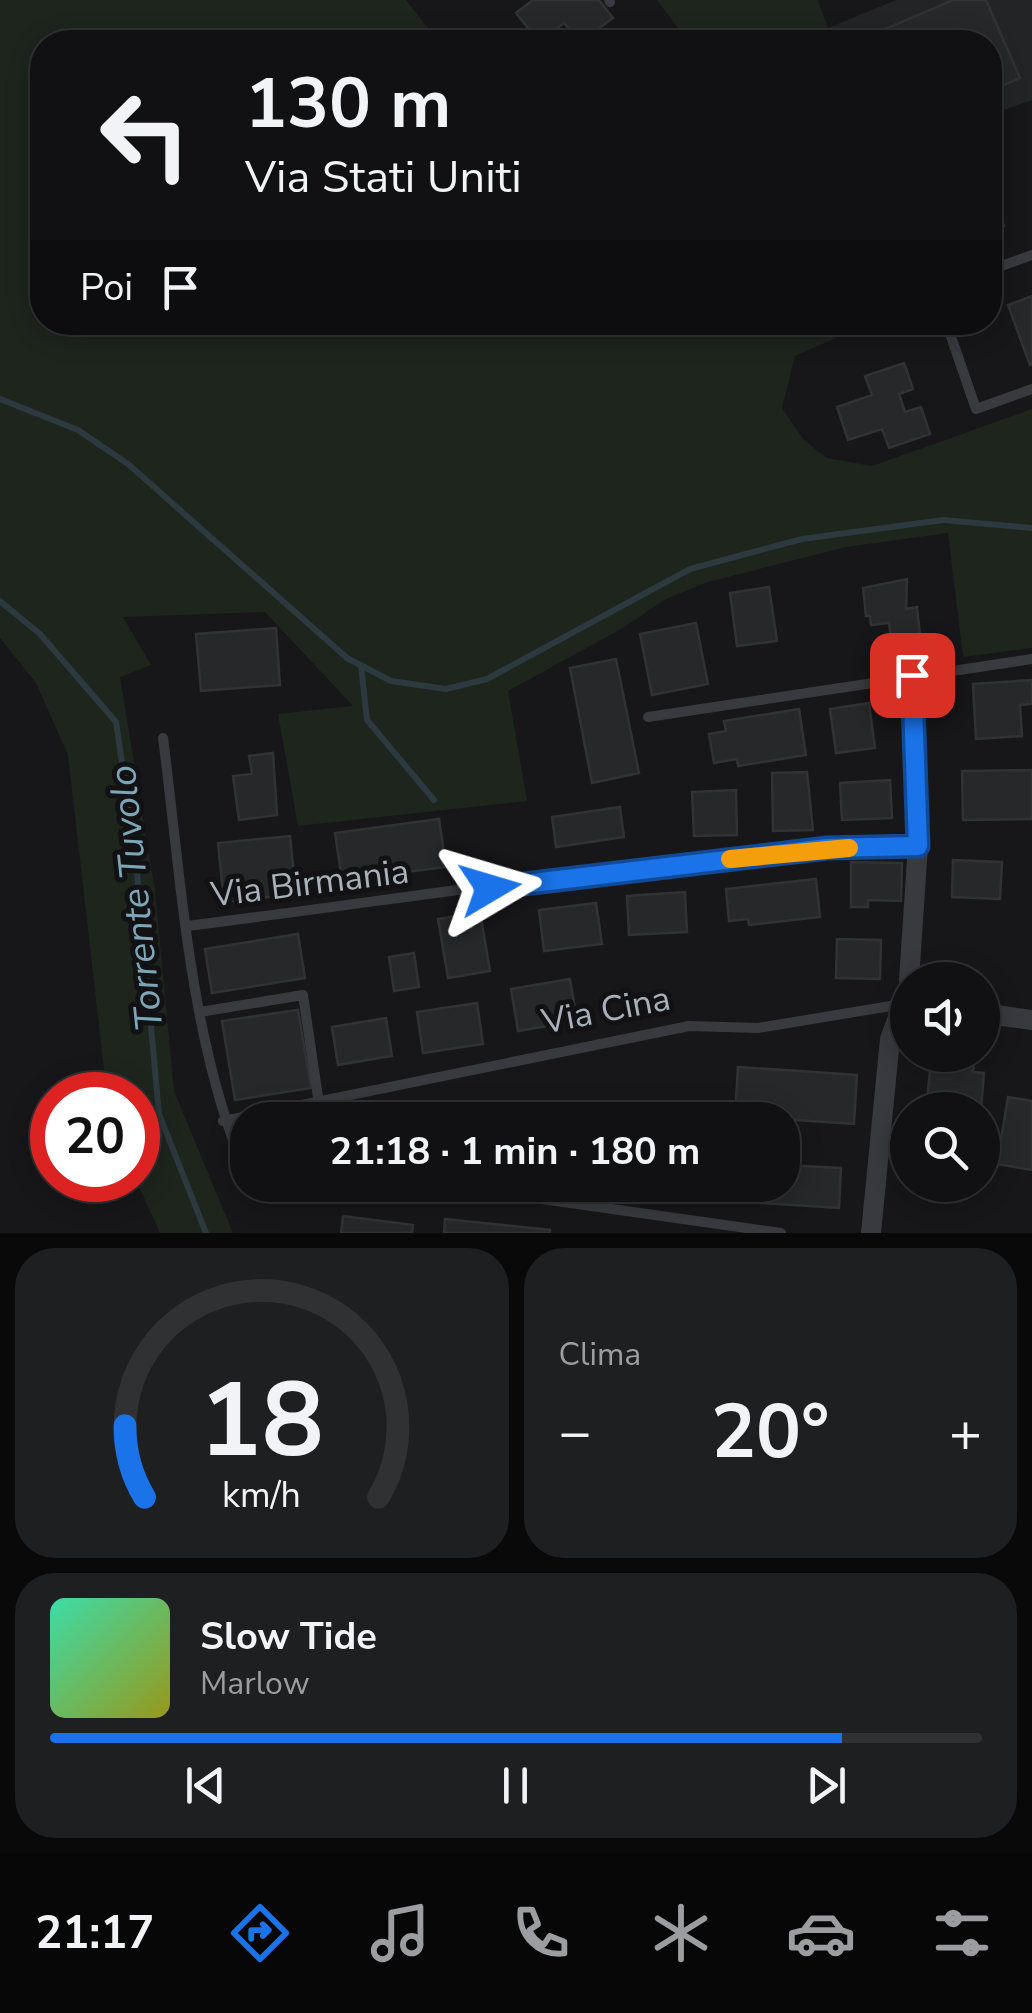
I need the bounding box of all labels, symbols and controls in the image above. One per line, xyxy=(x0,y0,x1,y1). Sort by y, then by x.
text: 130 m xyxy=(245,56,451,152)
icon: left xyxy=(80,70,210,200)
text: Via Stati Uniti xyxy=(245,147,522,208)
icon: arrive xyxy=(153,260,208,315)
text: Poi xyxy=(80,262,133,313)
pin xyxy=(870,633,955,718)
icon: arrive xyxy=(885,648,940,703)
water label: Torrente Tuvolo xyxy=(97,763,175,1033)
position arrow xyxy=(438,836,542,940)
street label: Via Birmania xyxy=(207,848,412,919)
map controls xyxy=(890,962,1000,1202)
button: sound xyxy=(890,962,1000,1072)
street label: Via Cina xyxy=(537,975,674,1046)
speed limit sign: 20 xyxy=(30,1072,160,1202)
button: search xyxy=(890,1092,1000,1202)
text: 21:18 · 1 min · 180 m xyxy=(330,1126,700,1177)
text: Clima xyxy=(559,1333,641,1376)
text: 18 xyxy=(199,1350,324,1492)
text: 20° xyxy=(711,1381,829,1483)
text: − xyxy=(559,1395,592,1470)
text: + xyxy=(949,1395,982,1470)
text: km/h xyxy=(222,1471,301,1520)
text: Slow Tide xyxy=(200,1611,377,1662)
text: Marlow xyxy=(200,1662,310,1705)
icon: previous xyxy=(178,1758,233,1813)
icon: pause xyxy=(488,1758,543,1813)
icon: next xyxy=(799,1758,854,1813)
icon: directions xyxy=(225,1898,295,1968)
icon: music xyxy=(365,1898,435,1968)
icon: phone xyxy=(506,1898,576,1968)
icon: climate xyxy=(646,1898,716,1968)
icon: car xyxy=(786,1898,856,1968)
icon: filters xyxy=(927,1898,997,1968)
text: 21:17 xyxy=(35,1903,154,1964)

